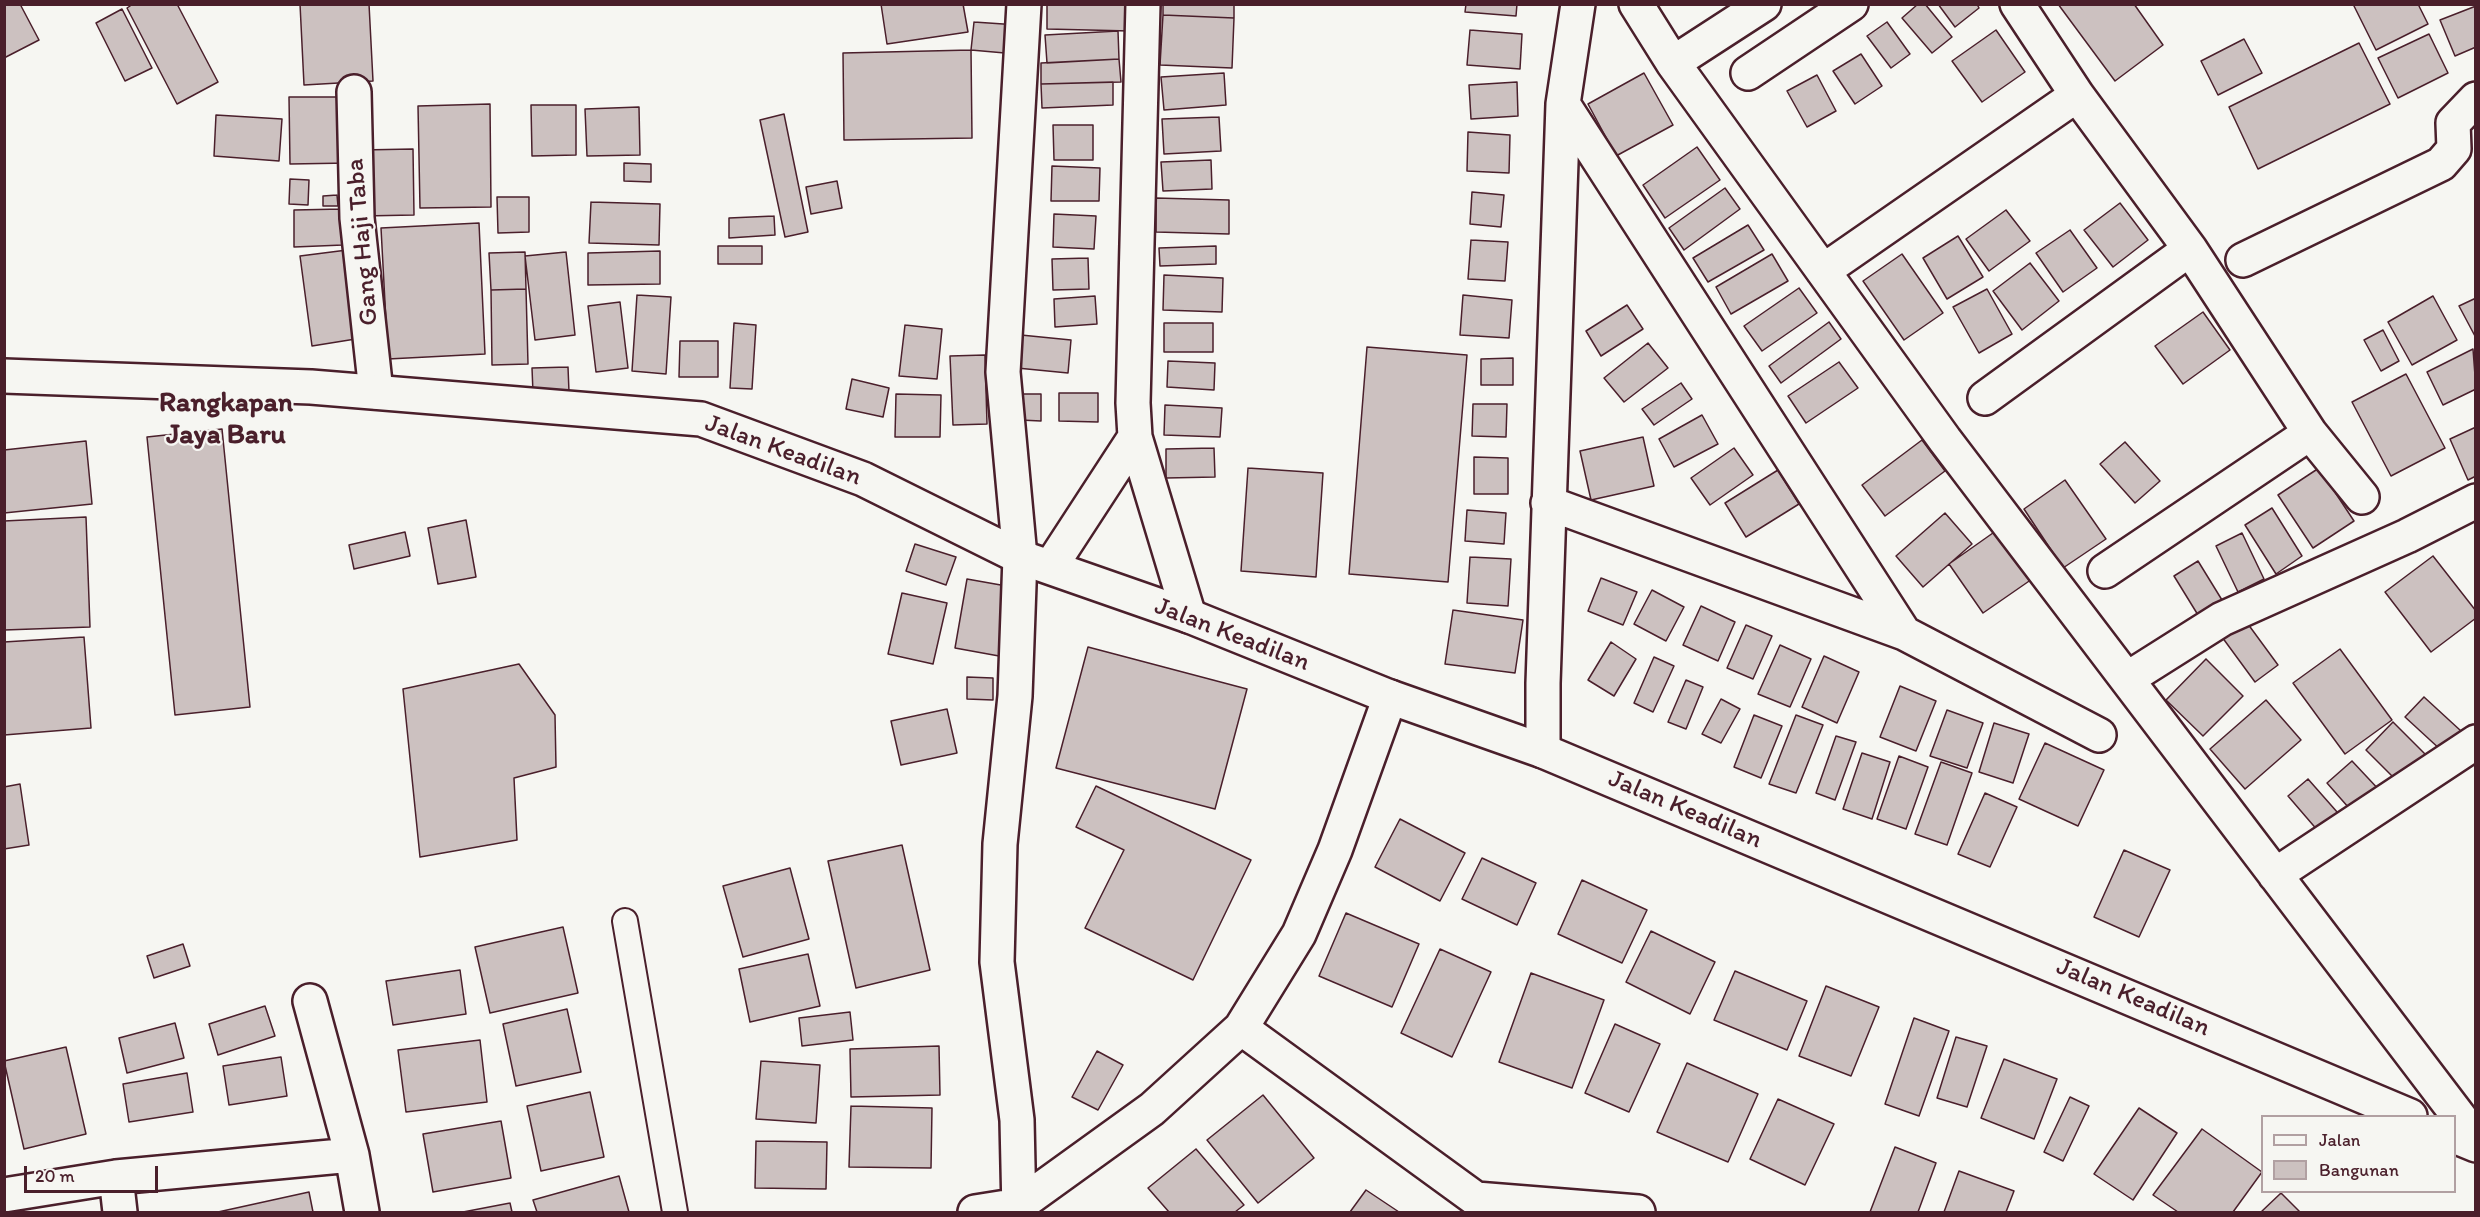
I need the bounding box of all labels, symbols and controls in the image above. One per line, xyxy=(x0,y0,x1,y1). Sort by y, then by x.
street label: Gang Haji Taba xyxy=(340,157,386,327)
district label: Rangkapan Jaya Baru xyxy=(159,387,293,453)
street label: Jalan Keadilan xyxy=(701,408,865,494)
street label: Jalan Keadilan xyxy=(1150,591,1314,679)
street label: Jalan Keadilan xyxy=(1604,764,1766,856)
street label: Jalan Keadilan xyxy=(2052,952,2214,1044)
legend xyxy=(2261,1115,2456,1193)
text: Jalan xyxy=(2319,1129,2360,1151)
scale bar xyxy=(27,1154,160,1192)
text: Bangunan xyxy=(2319,1159,2399,1181)
text: 20 m xyxy=(35,1165,75,1187)

